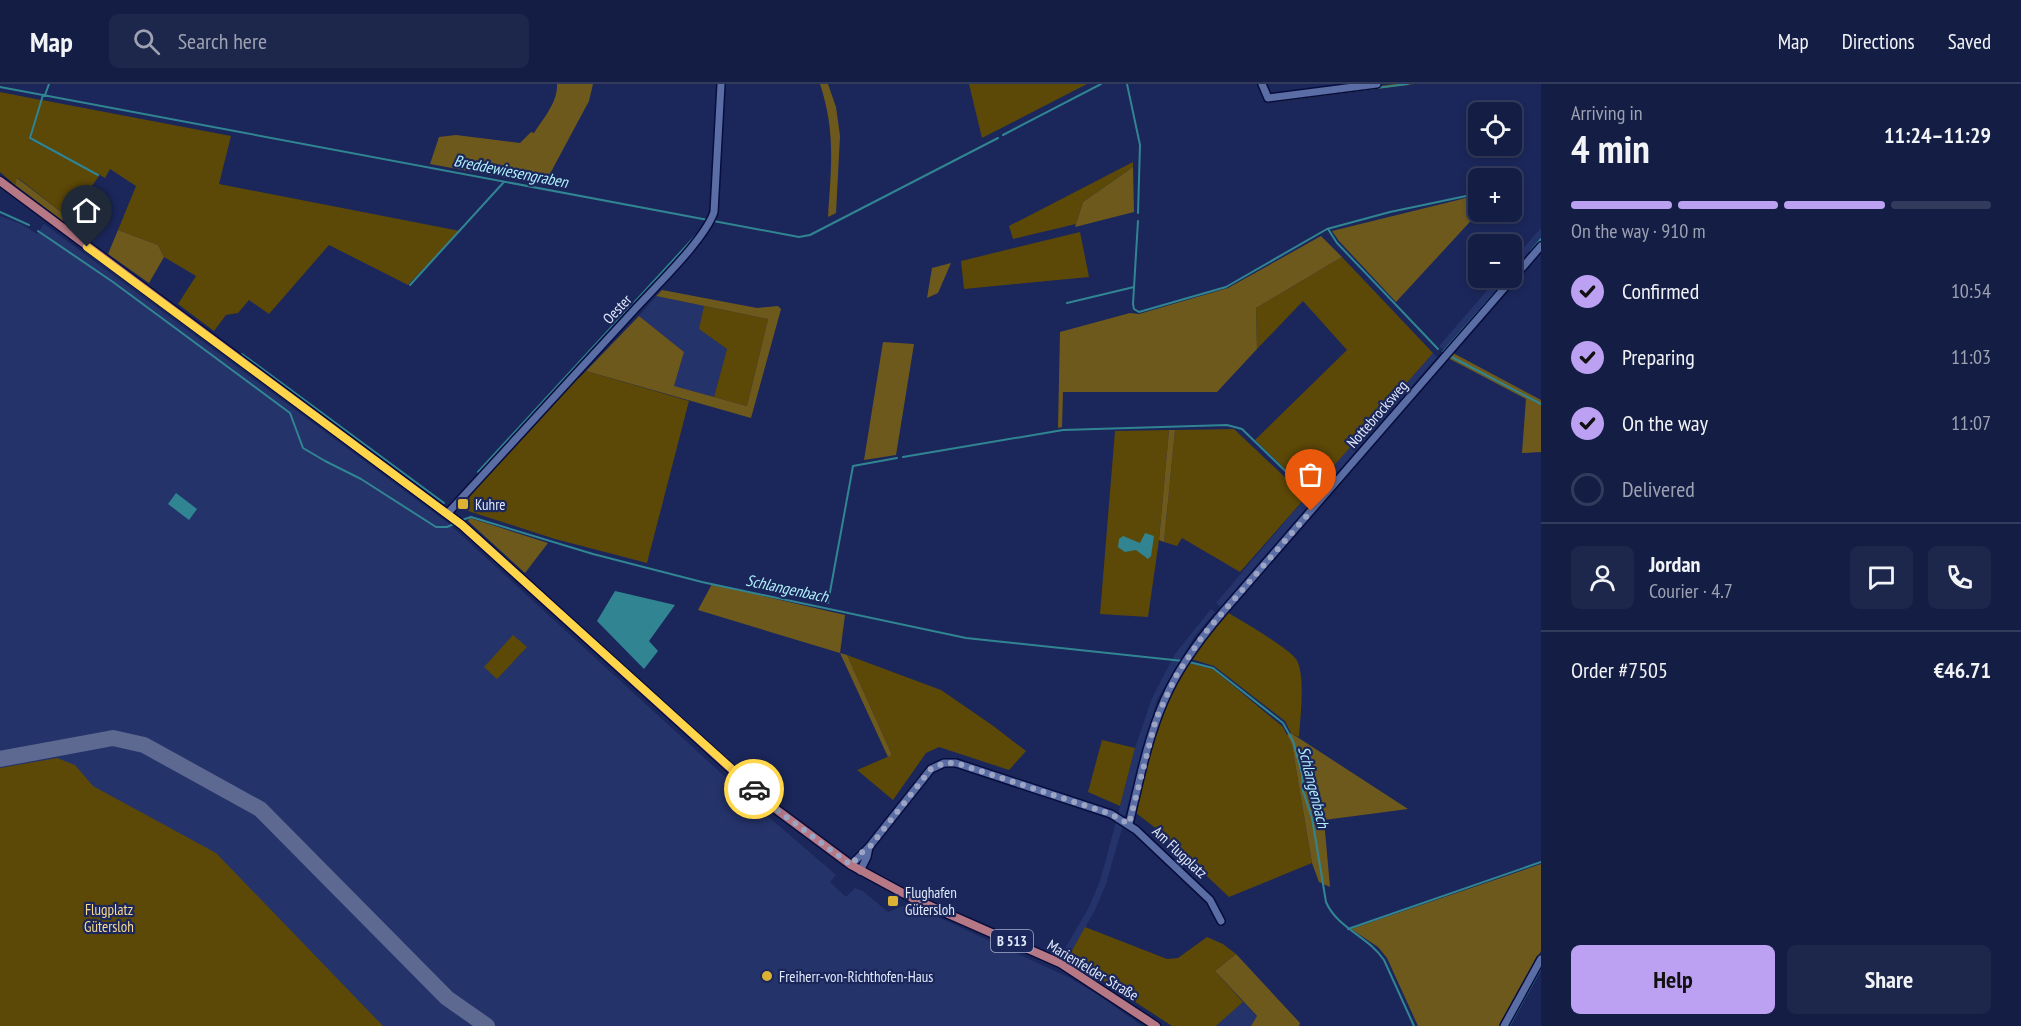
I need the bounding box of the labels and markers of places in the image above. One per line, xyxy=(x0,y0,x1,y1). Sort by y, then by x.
pin xyxy=(61,185,112,247)
pin xyxy=(1285,449,1336,511)
place label: Kuhre xyxy=(475,495,506,514)
marker: Kuhre xyxy=(456,497,470,511)
place label: Flughafen Gütersloh xyxy=(905,883,957,919)
marker: Flughafen Gütersloh xyxy=(886,894,900,908)
place label: Freiherr-von-Richthofen-Haus xyxy=(779,967,933,986)
marker: Freiherr-von-Richthofen-Haus xyxy=(760,969,774,983)

